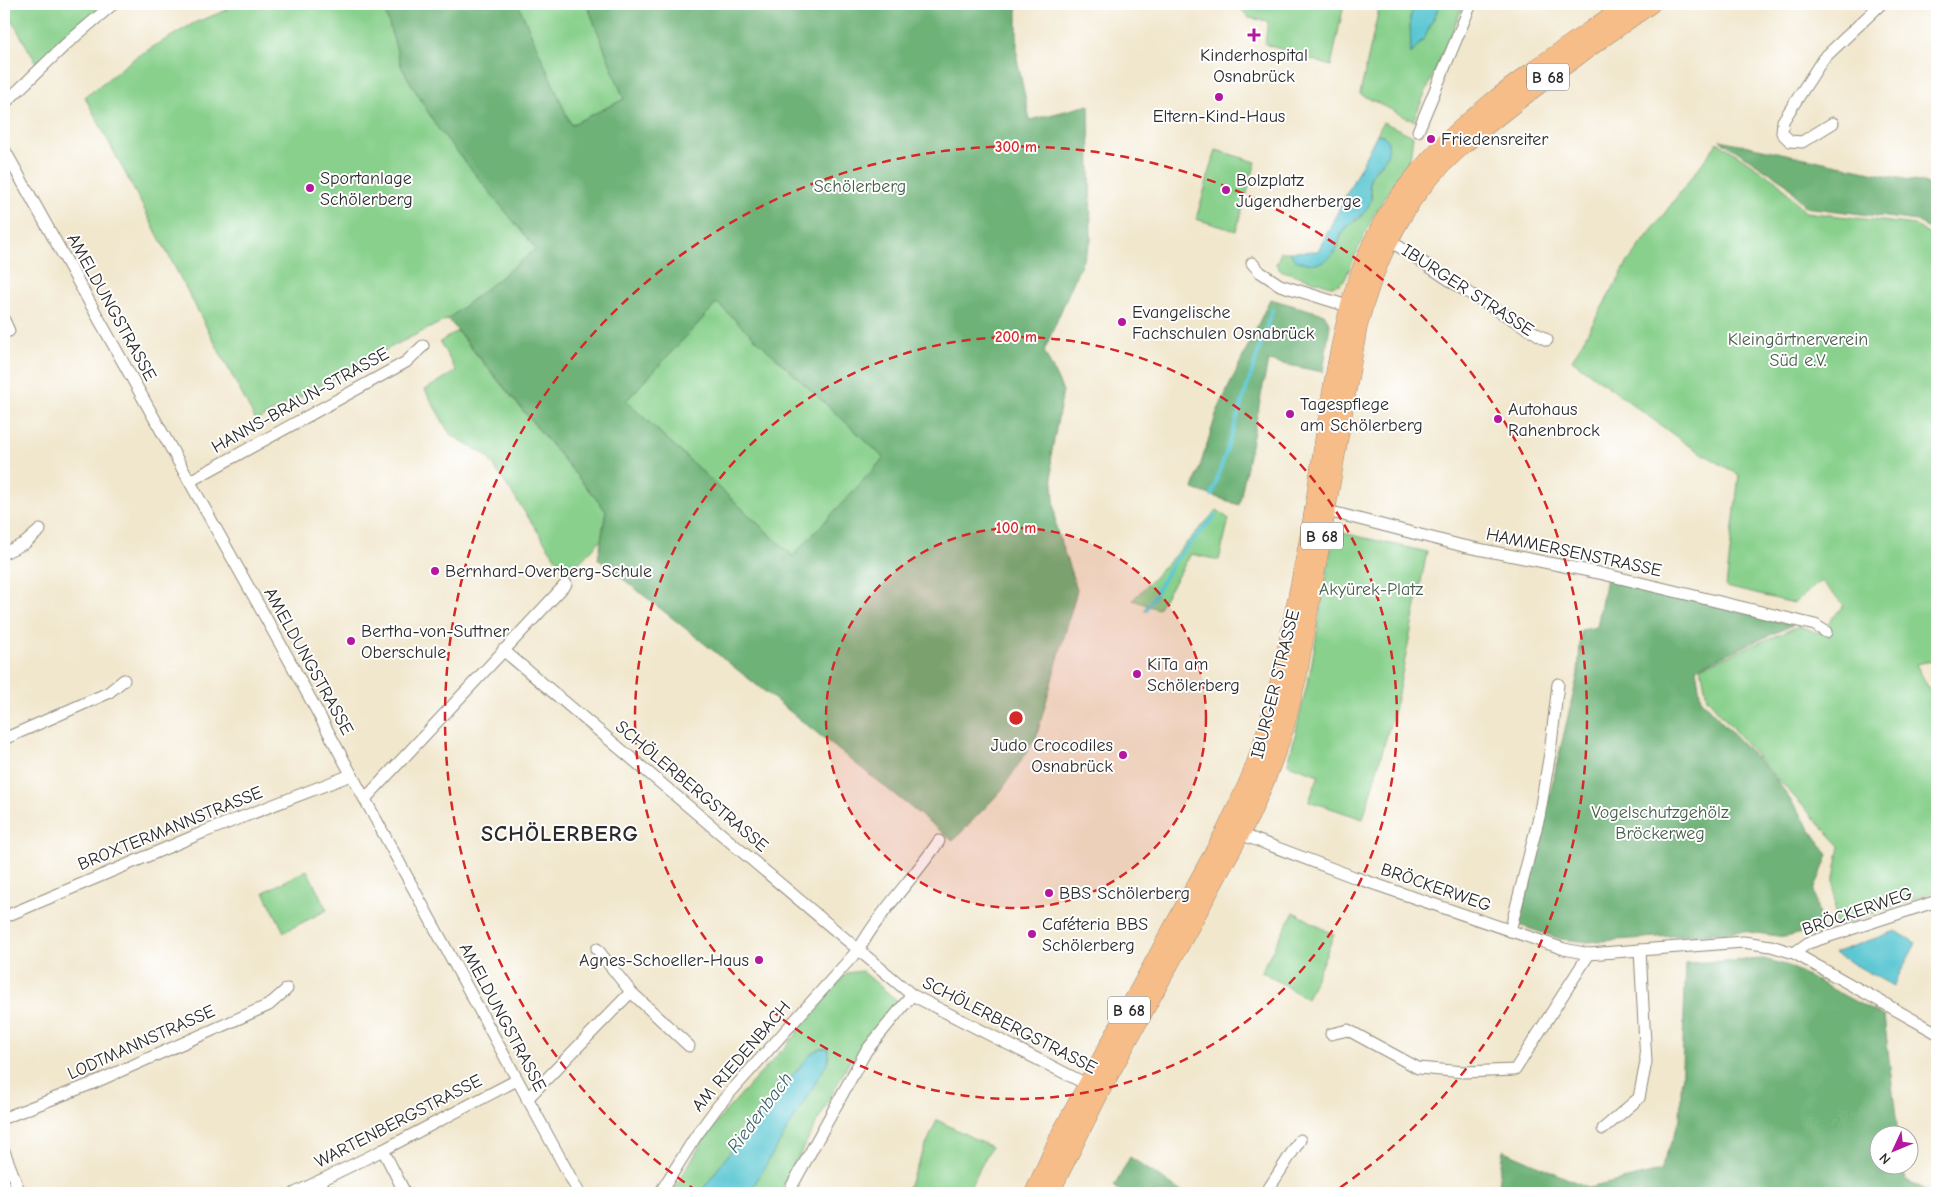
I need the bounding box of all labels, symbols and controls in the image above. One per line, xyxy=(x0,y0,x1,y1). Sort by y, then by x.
marker: Kinderhospital Osnabrück xyxy=(1247,28,1261,42)
place label: Kinderhospital Osnabrück xyxy=(1200,45,1308,87)
road number: B 68 xyxy=(1527,64,1569,90)
marker: Eltern-Kind-Haus xyxy=(1213,91,1225,103)
place label: Eltern-Kind-Haus xyxy=(1153,106,1285,127)
place label: Friedensreiter xyxy=(1441,129,1549,150)
marker: Friedensreiter xyxy=(1425,133,1437,145)
text: 300 m xyxy=(995,138,1037,156)
place label: Sportanlage Schölerberg xyxy=(320,168,413,210)
place label: Bolzplatz Jugendherberge xyxy=(1236,170,1361,212)
park label: Schölerberg xyxy=(814,176,906,197)
marker: Sportanlage Schölerberg xyxy=(304,182,316,194)
marker: Bolzplatz Jugendherberge xyxy=(1220,184,1232,196)
street label: AMELDUNGSTRASSE xyxy=(62,230,161,385)
street label: IBURGER STRASSE xyxy=(1398,240,1538,341)
place label: Evangelische Fachschulen Osnabrück xyxy=(1132,302,1315,344)
marker: Evangelische Fachschulen Osnabrück xyxy=(1116,316,1128,328)
text: 200 m xyxy=(995,328,1037,346)
park label: Kleingärtnerverein Süd e.V. xyxy=(1728,329,1868,371)
street label: HANNS-BRAUN-STRASSE xyxy=(208,343,393,458)
place label: Tagespflege am Schölerberg xyxy=(1300,394,1423,436)
place label: Autohaus Rahenbrock xyxy=(1508,399,1600,441)
marker: Tagespflege am Schölerberg xyxy=(1284,408,1296,420)
marker: Autohaus Rahenbrock xyxy=(1492,413,1504,425)
text: 100 m xyxy=(996,519,1036,537)
road number: B 68 xyxy=(1301,522,1343,550)
street label: HAMMERSENSTRASSE xyxy=(1484,524,1664,581)
place label: Bernhard-Overberg-Schule xyxy=(445,561,652,582)
marker: Bernhard-Overberg-Schule xyxy=(429,565,441,577)
park label: Akyürek-Platz xyxy=(1319,579,1423,600)
street label: AMELDUNGSTRASSE xyxy=(259,584,358,739)
street label: IBURGER STRASSE xyxy=(1247,607,1304,761)
place label: Bertha-von-Suttner Oberschule xyxy=(361,621,510,663)
marker: Bertha-von-Suttner Oberschule xyxy=(345,635,357,647)
place label: KiTa am Schölerberg xyxy=(1147,654,1240,696)
marker: KiTa am Schölerberg xyxy=(1131,668,1143,680)
centre of rings xyxy=(1007,709,1025,727)
street label: SCHÖLERBERGSTRASSE xyxy=(611,716,772,857)
place label: Judo Crocodiles Osnabrück xyxy=(991,735,1113,777)
marker: Judo Crocodiles Osnabrück xyxy=(1117,749,1129,761)
street label: BROXTERMANNSTRASSE xyxy=(75,782,266,875)
park label: Vogelschutzgehölz Bröckerweg xyxy=(1591,802,1729,844)
district label: SCHÖLERBERG xyxy=(481,821,639,847)
street label: BRÖCKERWEG xyxy=(1378,859,1494,916)
place label: BBS Schölerberg xyxy=(1059,883,1190,904)
street label: BRÖCKERWEG xyxy=(1799,883,1915,940)
marker: BBS Schölerberg xyxy=(1043,887,1055,899)
place label: Caféteria BBS Schölerberg xyxy=(1042,914,1148,956)
marker: Caféteria BBS Schölerberg xyxy=(1026,928,1038,940)
street label: AMELDUNGSTRASSE xyxy=(455,939,551,1095)
place label: Agnes-Schoeller-Haus xyxy=(579,950,749,971)
marker: Agnes-Schoeller-Haus xyxy=(753,954,765,966)
street label: SCHÖLERBERGSTRASSE xyxy=(919,972,1101,1079)
road number: B 68 xyxy=(1108,996,1150,1024)
street label: AM RIEDENBACH xyxy=(688,997,795,1116)
street label: LODTMANNSTRASSE xyxy=(64,1000,218,1084)
water label: Riedenbach xyxy=(723,1068,797,1157)
street label: WARTENBERGSTRASSE xyxy=(311,1070,485,1173)
north arrow xyxy=(1868,1124,1918,1174)
text: N xyxy=(1876,1149,1894,1168)

